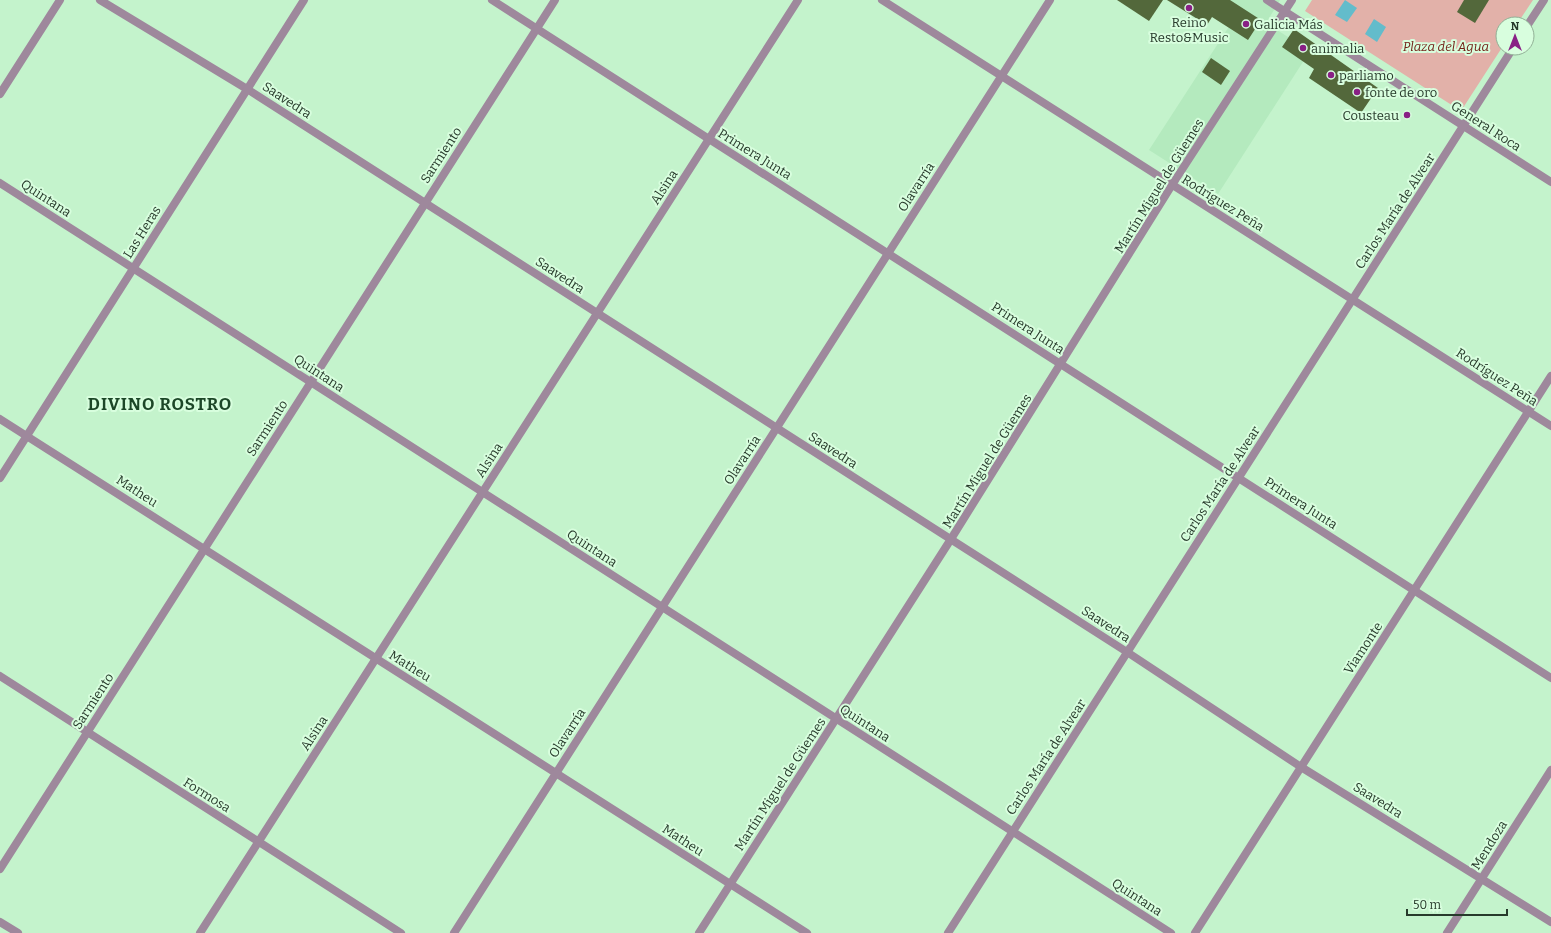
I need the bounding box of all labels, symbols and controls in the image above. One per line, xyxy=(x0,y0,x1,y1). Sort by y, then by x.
marker: Reino Resto&Music xyxy=(1184,3,1194,13)
place label: Reino Resto&Music xyxy=(1150,15,1229,45)
north arrow xyxy=(1495,16,1535,56)
place label: Galicia Más xyxy=(1254,17,1323,32)
marker: Galicia Más xyxy=(1241,19,1251,29)
text: N xyxy=(1511,20,1520,33)
park label: Plaza del Agua xyxy=(1403,39,1489,54)
place label: animalia xyxy=(1311,41,1364,56)
marker: animalia xyxy=(1298,43,1308,53)
place label: parliamo xyxy=(1339,68,1394,83)
marker: parliamo xyxy=(1326,70,1336,80)
street label: Saavedra xyxy=(260,79,314,121)
place label: fonte de oro xyxy=(1365,85,1437,100)
marker: fonte de oro xyxy=(1352,87,1362,97)
street label: General Roca xyxy=(1448,98,1524,154)
place label: Cousteau xyxy=(1342,108,1399,123)
marker: Cousteau xyxy=(1402,110,1412,120)
street label: Martín Miguel de Güemes xyxy=(1111,116,1207,256)
street label: Sarmiento xyxy=(417,124,465,186)
street label: Primera Junta xyxy=(716,125,794,183)
street label: Carlos María de Alvear xyxy=(1352,150,1438,272)
street label: Olavarría xyxy=(895,160,937,214)
street label: Alsina xyxy=(647,167,681,207)
street label: Rodríguez Peña xyxy=(1179,172,1267,234)
street label: Quintana xyxy=(18,176,74,220)
street label: Las Heras xyxy=(120,203,164,261)
street label: Saavedra xyxy=(533,254,587,296)
street label: Primera Junta xyxy=(989,299,1067,357)
street label: Rodríguez Peña xyxy=(1453,345,1541,409)
street label: Quintana xyxy=(291,351,347,395)
street label: Martín Miguel de Güemes xyxy=(939,391,1035,531)
district label: DIVINO ROSTRO xyxy=(88,394,232,415)
street label: Sarmiento xyxy=(243,397,291,459)
street label: Carlos María de Alvear xyxy=(1177,423,1263,545)
street label: Saavedra xyxy=(806,429,860,471)
street label: Olavarría xyxy=(721,433,763,487)
street label: Alsina xyxy=(472,440,506,480)
street label: Matheu xyxy=(113,472,161,510)
street label: Primera Junta xyxy=(1262,474,1340,532)
street label: Quintana xyxy=(564,526,620,570)
street label: Saavedra xyxy=(1079,603,1133,645)
street label: Viamonte xyxy=(1341,619,1385,677)
street label: Matheu xyxy=(386,647,434,685)
street label: Sarmiento xyxy=(69,670,117,732)
street label: Carlos María de Alvear xyxy=(1003,696,1089,818)
street label: Quintana xyxy=(837,701,893,745)
street label: Olavarría xyxy=(546,706,588,760)
street label: Alsina xyxy=(297,713,331,753)
street label: Martín Miguel de Güemes xyxy=(731,715,829,853)
street label: Formosa xyxy=(181,775,233,815)
street label: Saavedra xyxy=(1351,779,1405,821)
street label: Mendoza xyxy=(1468,818,1510,872)
street label: Matheu xyxy=(659,821,707,859)
street label: Quintana xyxy=(1109,875,1165,919)
scale bar xyxy=(1407,891,1507,917)
text: 50 m xyxy=(1413,898,1442,912)

